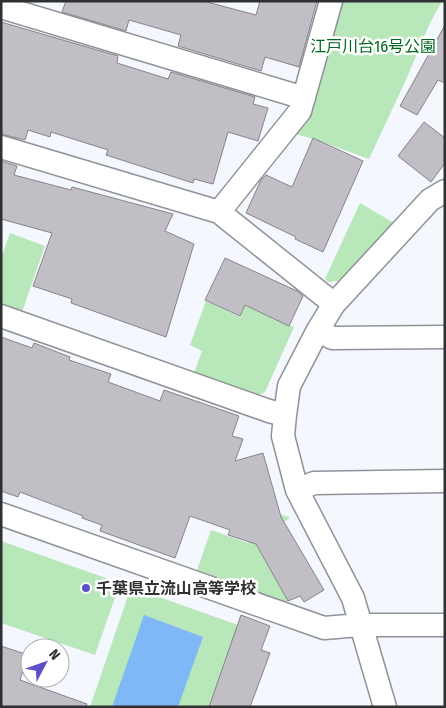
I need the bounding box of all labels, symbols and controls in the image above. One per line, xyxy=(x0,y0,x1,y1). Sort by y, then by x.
park label: 江戸川台16号公園 xyxy=(310,37,436,56)
place label: 千葉県立流山高等学校 xyxy=(96,579,256,598)
marker: 千葉県立流山高等学校 xyxy=(80,582,92,594)
north arrow xyxy=(20,638,70,688)
text: N xyxy=(45,646,64,664)

